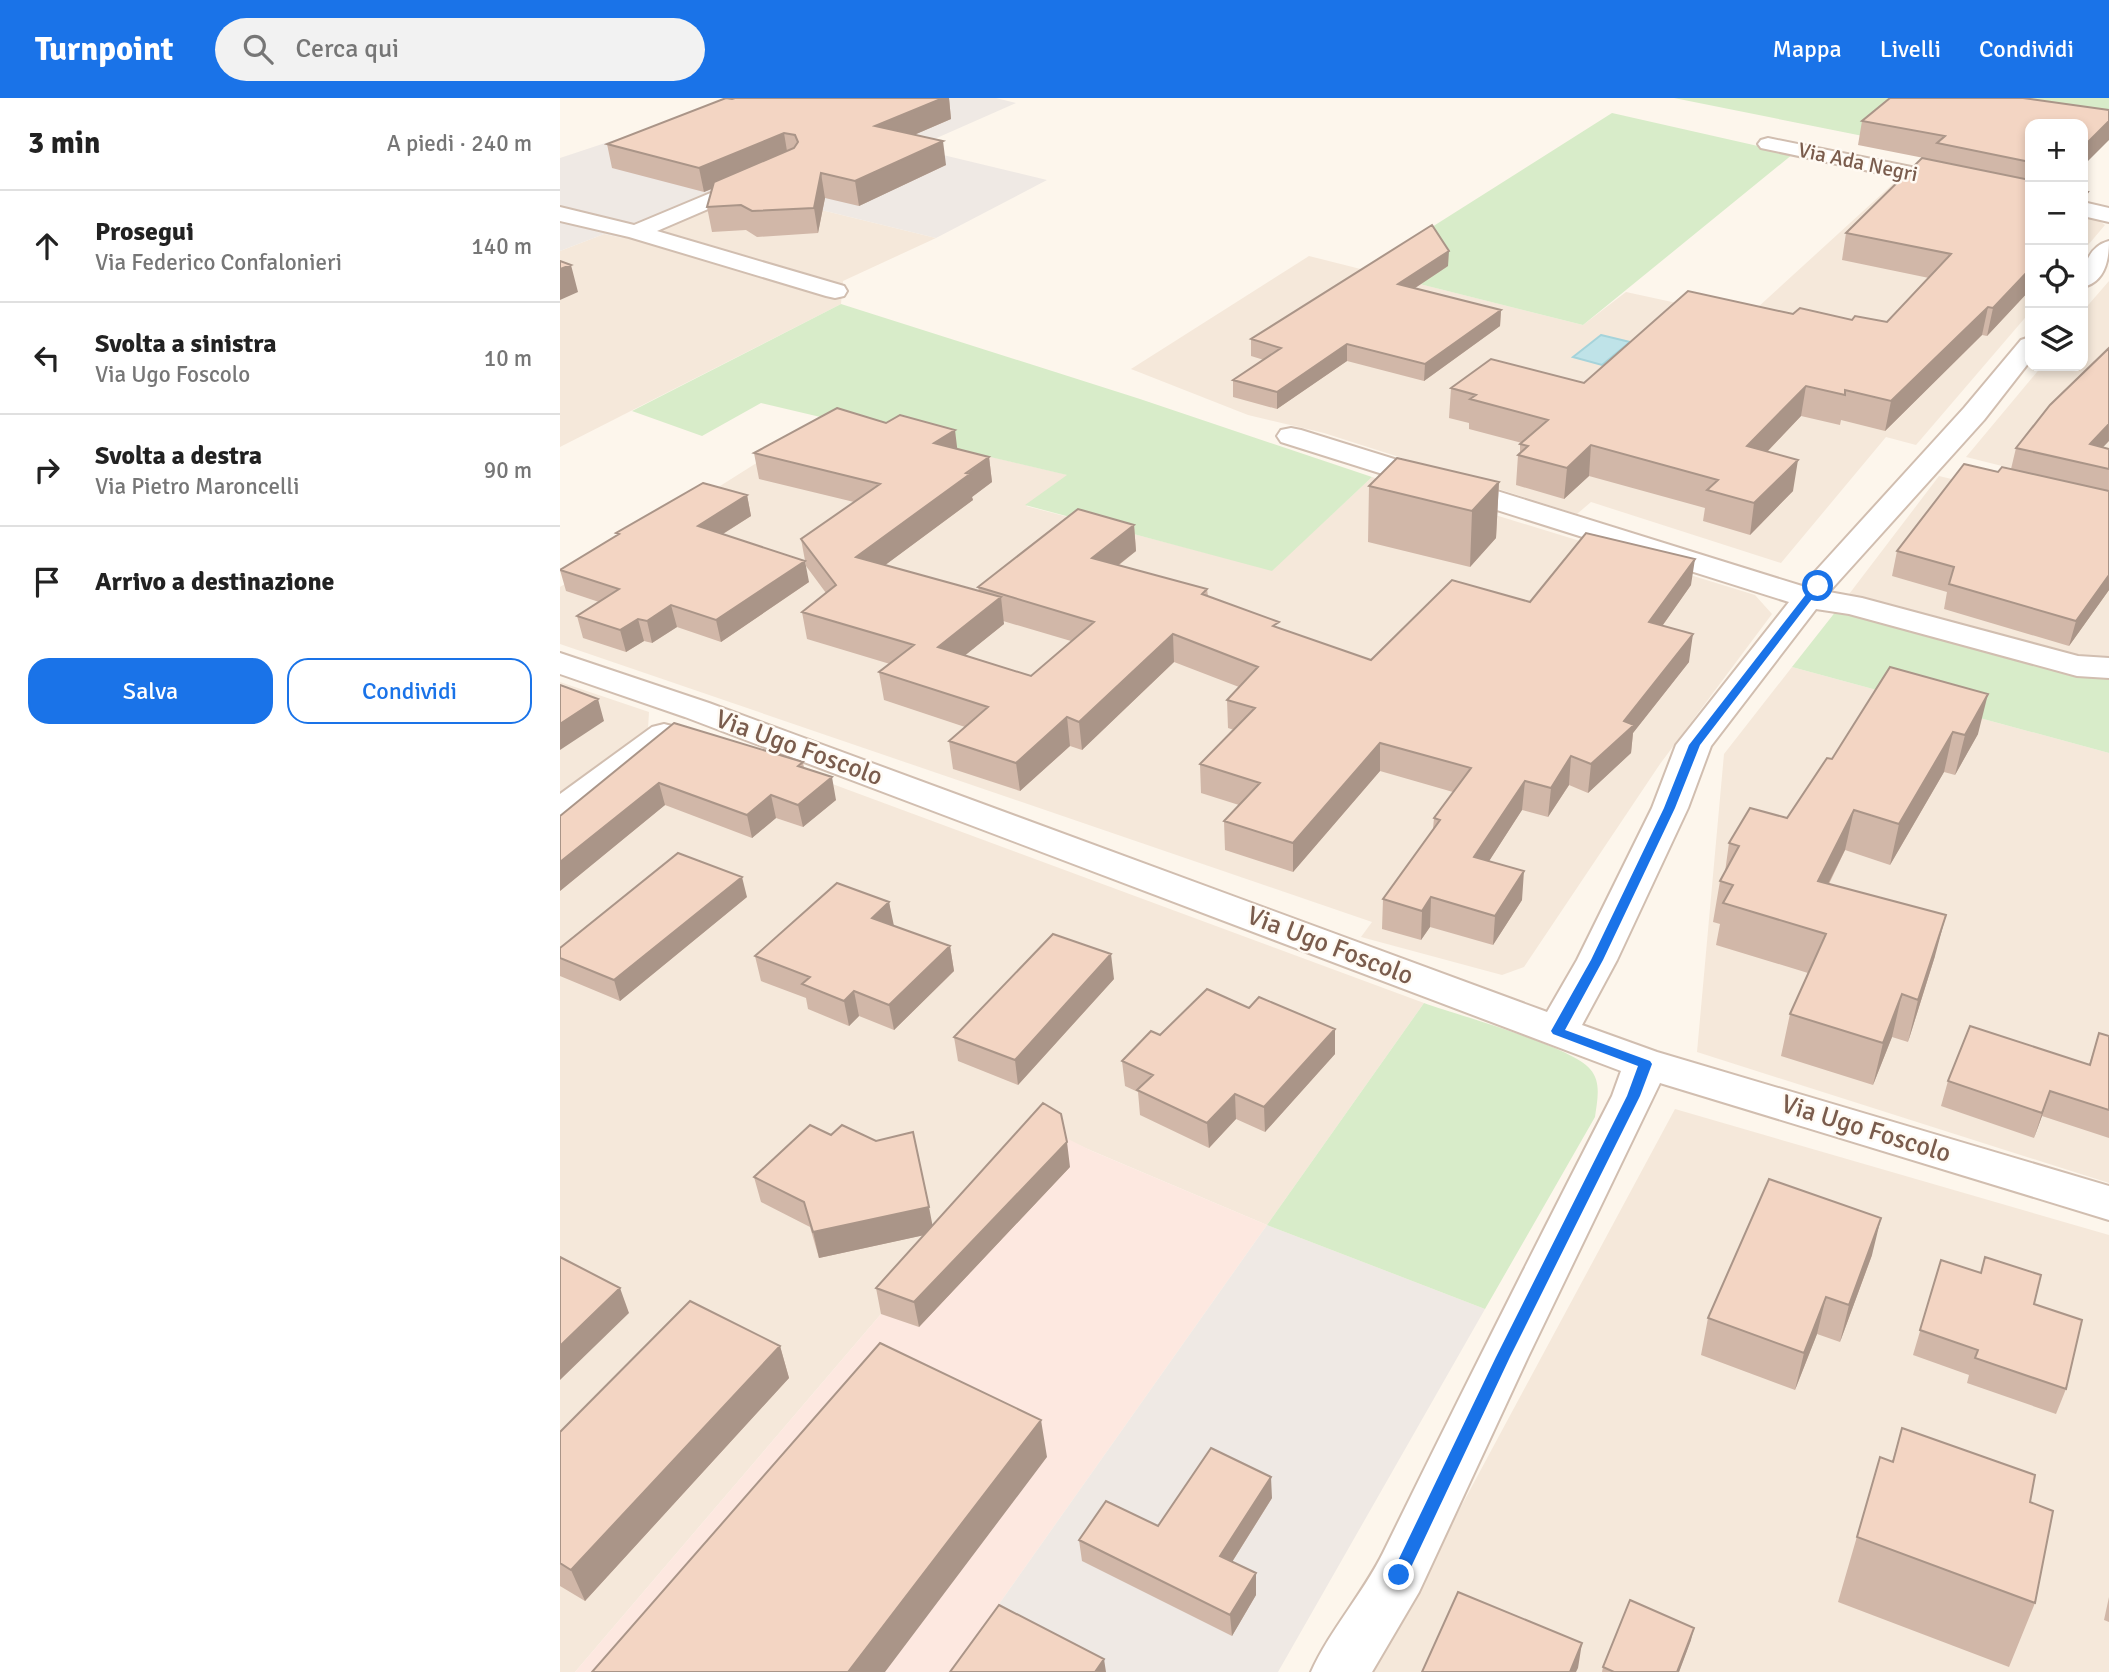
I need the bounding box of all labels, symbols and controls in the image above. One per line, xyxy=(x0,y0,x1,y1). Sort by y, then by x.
search box xyxy=(215,18,705,81)
text: Turnpoint xyxy=(35,29,173,70)
icon: search xyxy=(239,30,277,68)
text: Cerca qui xyxy=(295,33,399,65)
text: Mappa xyxy=(1773,34,1842,64)
text: Livelli xyxy=(1880,34,1941,64)
text: Condividi xyxy=(1979,34,2074,64)
map controls xyxy=(2025,119,2088,371)
button: + xyxy=(2025,119,2088,182)
text: 3 min xyxy=(28,125,100,162)
text: A piedi · 240 m xyxy=(387,129,532,158)
street label: Via Ada Negri xyxy=(1796,137,1920,187)
button: − xyxy=(2025,182,2088,245)
text: Prosegui xyxy=(95,216,194,248)
icon: ahead xyxy=(28,227,66,265)
text: 140 m xyxy=(471,232,532,261)
button: locate xyxy=(2025,245,2088,308)
text: Via Federico Confalonieri xyxy=(95,248,342,277)
button: layers xyxy=(2025,308,2088,371)
text: Svolta a sinistra xyxy=(95,328,277,360)
icon: left xyxy=(28,339,66,377)
text: 10 m xyxy=(484,344,532,373)
text: Via Ugo Foscolo xyxy=(95,360,250,389)
text: Svolta a destra xyxy=(95,440,262,472)
icon: right xyxy=(28,451,66,489)
text: 90 m xyxy=(484,456,532,485)
text: Via Pietro Maroncelli xyxy=(95,472,299,501)
icon: arrive xyxy=(28,563,66,601)
text: Arrivo a destinazione xyxy=(95,566,335,598)
route start xyxy=(1802,570,1833,601)
button: Salva xyxy=(28,658,273,724)
button: Condividi xyxy=(287,658,532,724)
street label: Via Ugo Foscolo xyxy=(711,703,887,793)
street label: Via Ugo Foscolo xyxy=(1242,900,1418,992)
street label: Via Ugo Foscolo xyxy=(1777,1088,1955,1170)
route end xyxy=(1383,1559,1414,1590)

